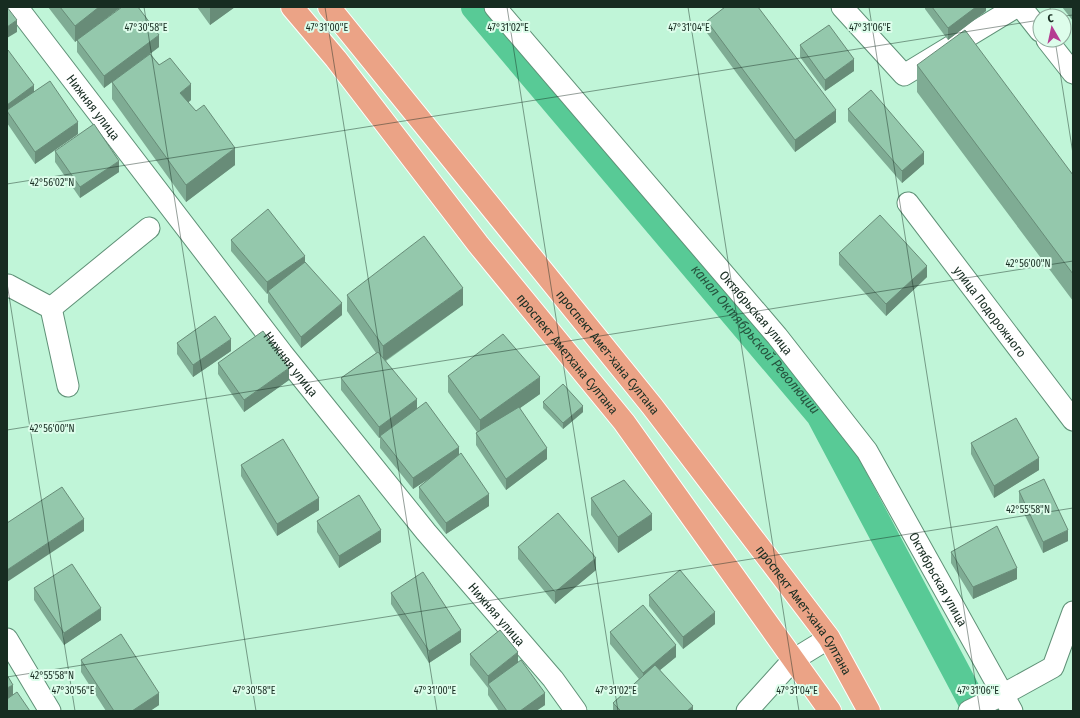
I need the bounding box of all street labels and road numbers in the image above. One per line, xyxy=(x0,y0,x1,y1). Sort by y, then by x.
street label: Нижняя улица xyxy=(63,72,123,143)
street label: улица Подорожного xyxy=(950,263,1030,360)
street label: Октябрьская улица xyxy=(716,268,796,358)
street label: проспект Амет-хана Султана xyxy=(553,287,663,417)
street label: проспект Аметхана Султана xyxy=(514,291,621,417)
street label: Нижняя улица xyxy=(260,329,321,400)
street label: Октябрьская улица xyxy=(906,530,970,629)
street label: проспект Амет-хана Султана xyxy=(753,542,855,677)
street label: Нижняя улица xyxy=(465,580,528,649)

